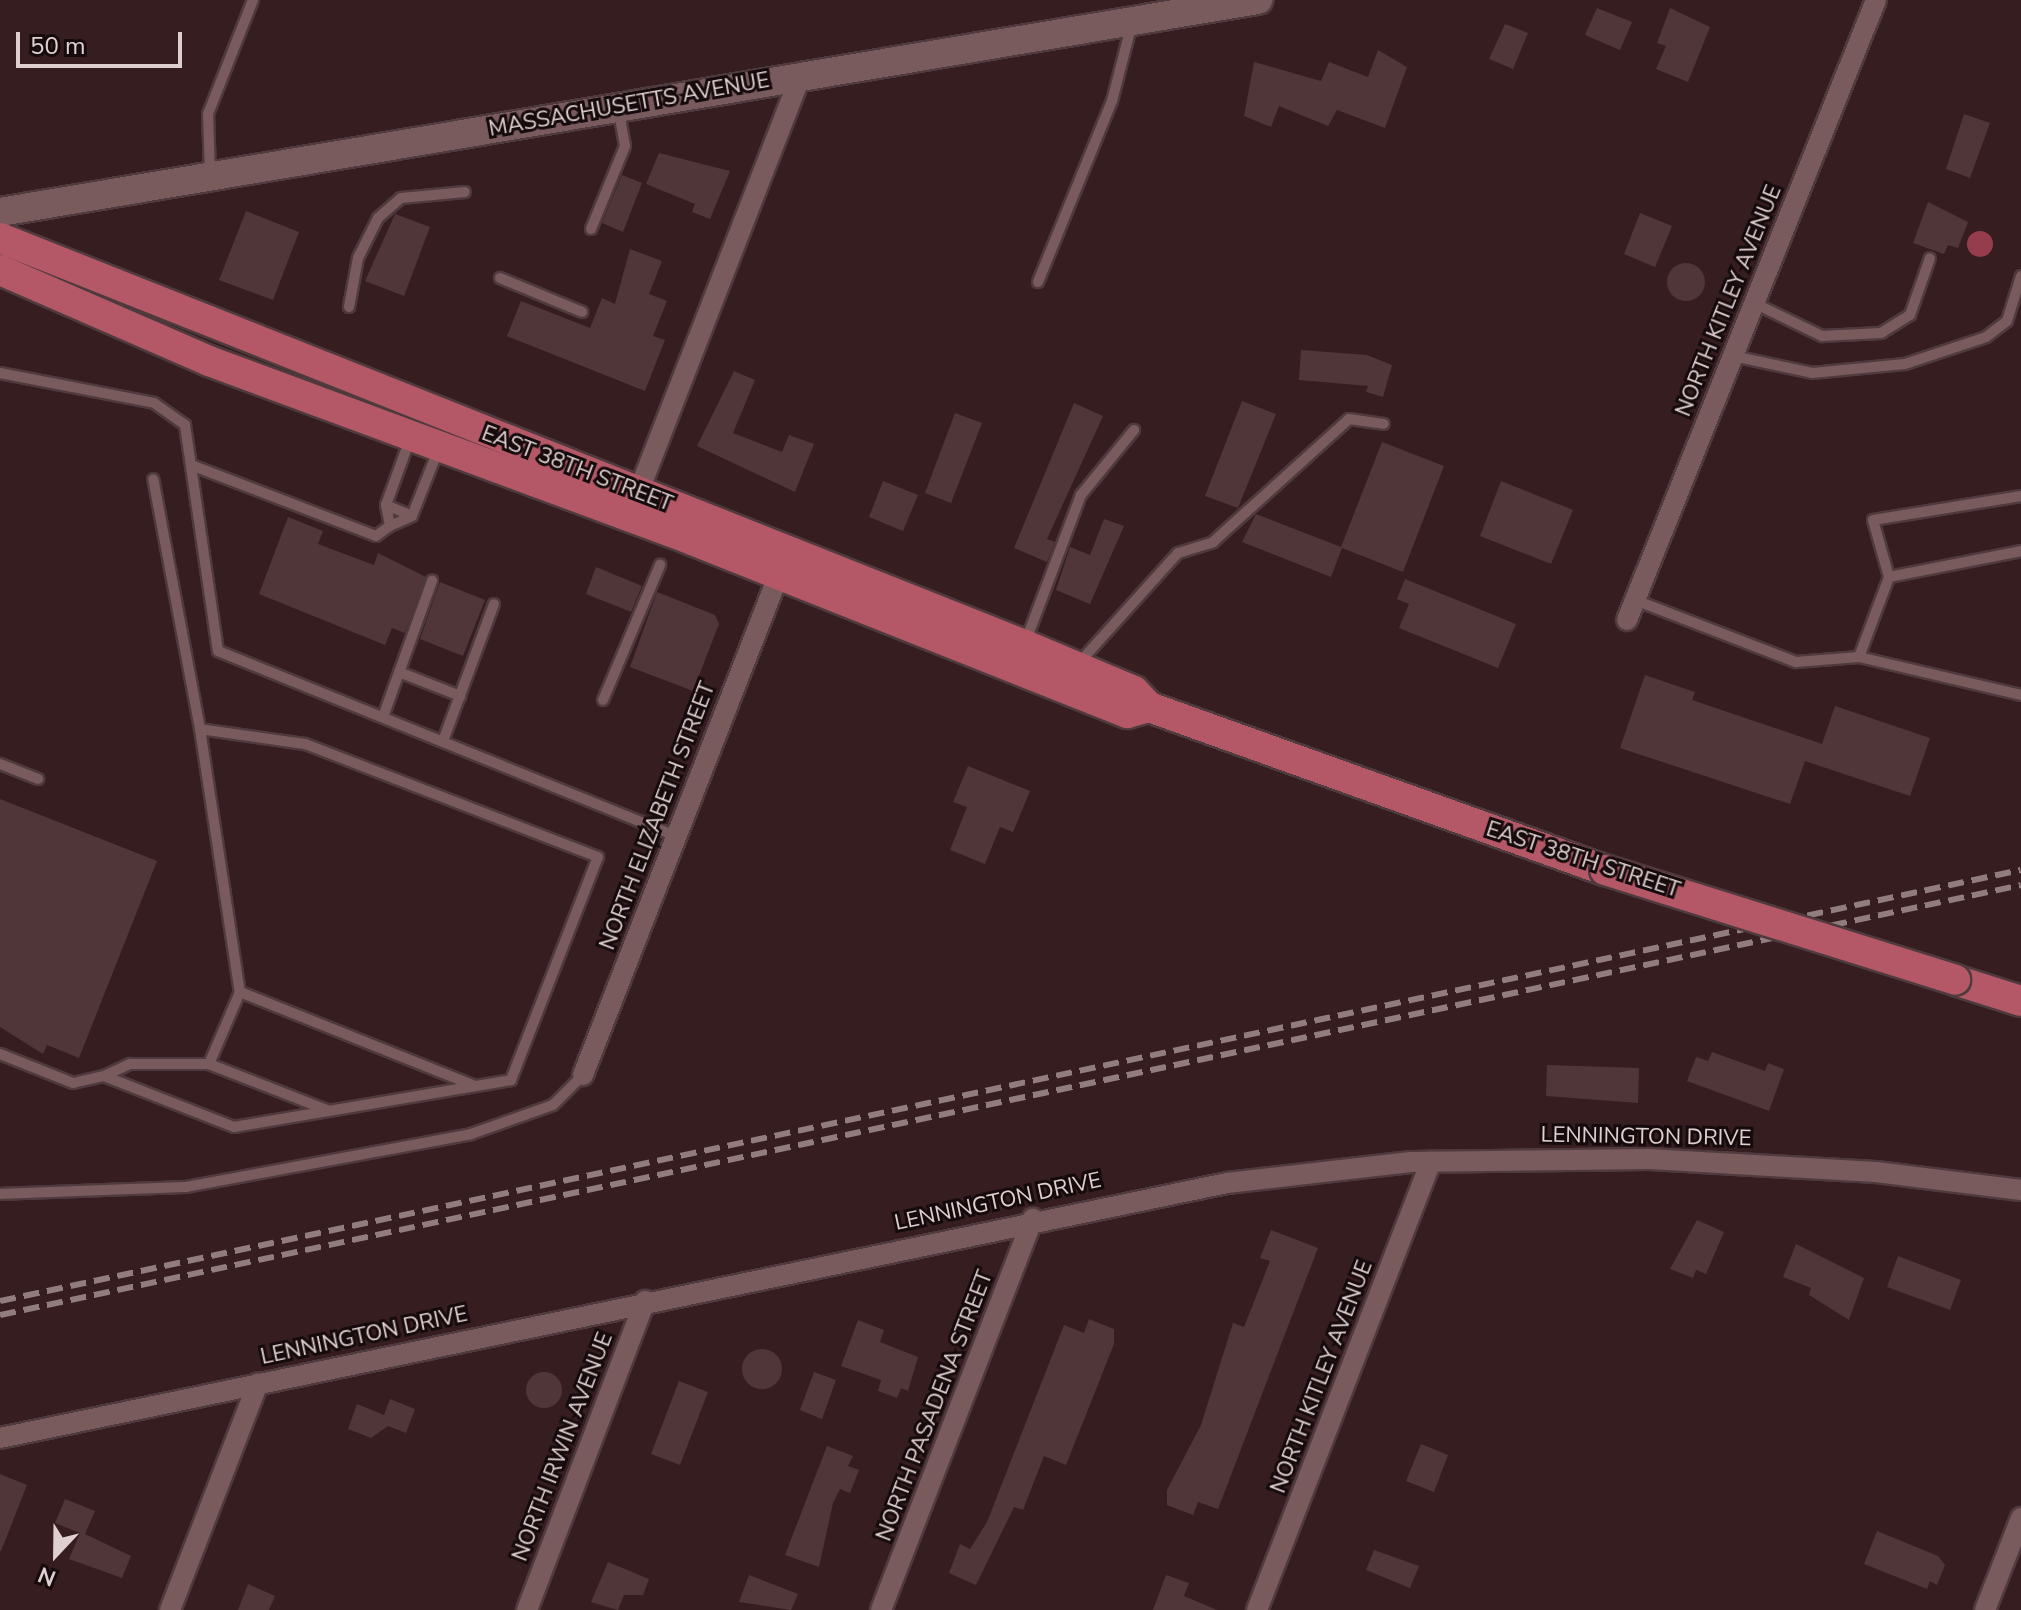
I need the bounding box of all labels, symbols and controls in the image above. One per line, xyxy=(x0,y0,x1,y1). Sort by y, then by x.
scale bar xyxy=(20,16,186,66)
text: 50 m xyxy=(30,30,86,62)
street label: MASSACHUSETTS AVENUE xyxy=(487,67,771,143)
street label: NORTH KITLEY AVENUE xyxy=(1670,182,1788,420)
street label: EAST 38TH STREET xyxy=(478,420,676,518)
street label: NORTH ELIZABETH STREET xyxy=(595,678,721,954)
street label: EAST 38TH STREET xyxy=(1483,816,1683,904)
street label: LENNINGTON DRIVE xyxy=(1540,1122,1752,1152)
street label: LENNINGTON DRIVE xyxy=(892,1167,1104,1237)
street label: NORTH KITLEY AVENUE xyxy=(1265,1257,1379,1497)
street label: NORTH PASADENA STREET xyxy=(871,1267,999,1545)
street label: LENNINGTON DRIVE xyxy=(258,1301,470,1371)
street label: NORTH IRWIN AVENUE xyxy=(507,1329,619,1565)
north arrow xyxy=(16,1514,96,1594)
text: N xyxy=(34,1559,60,1593)

